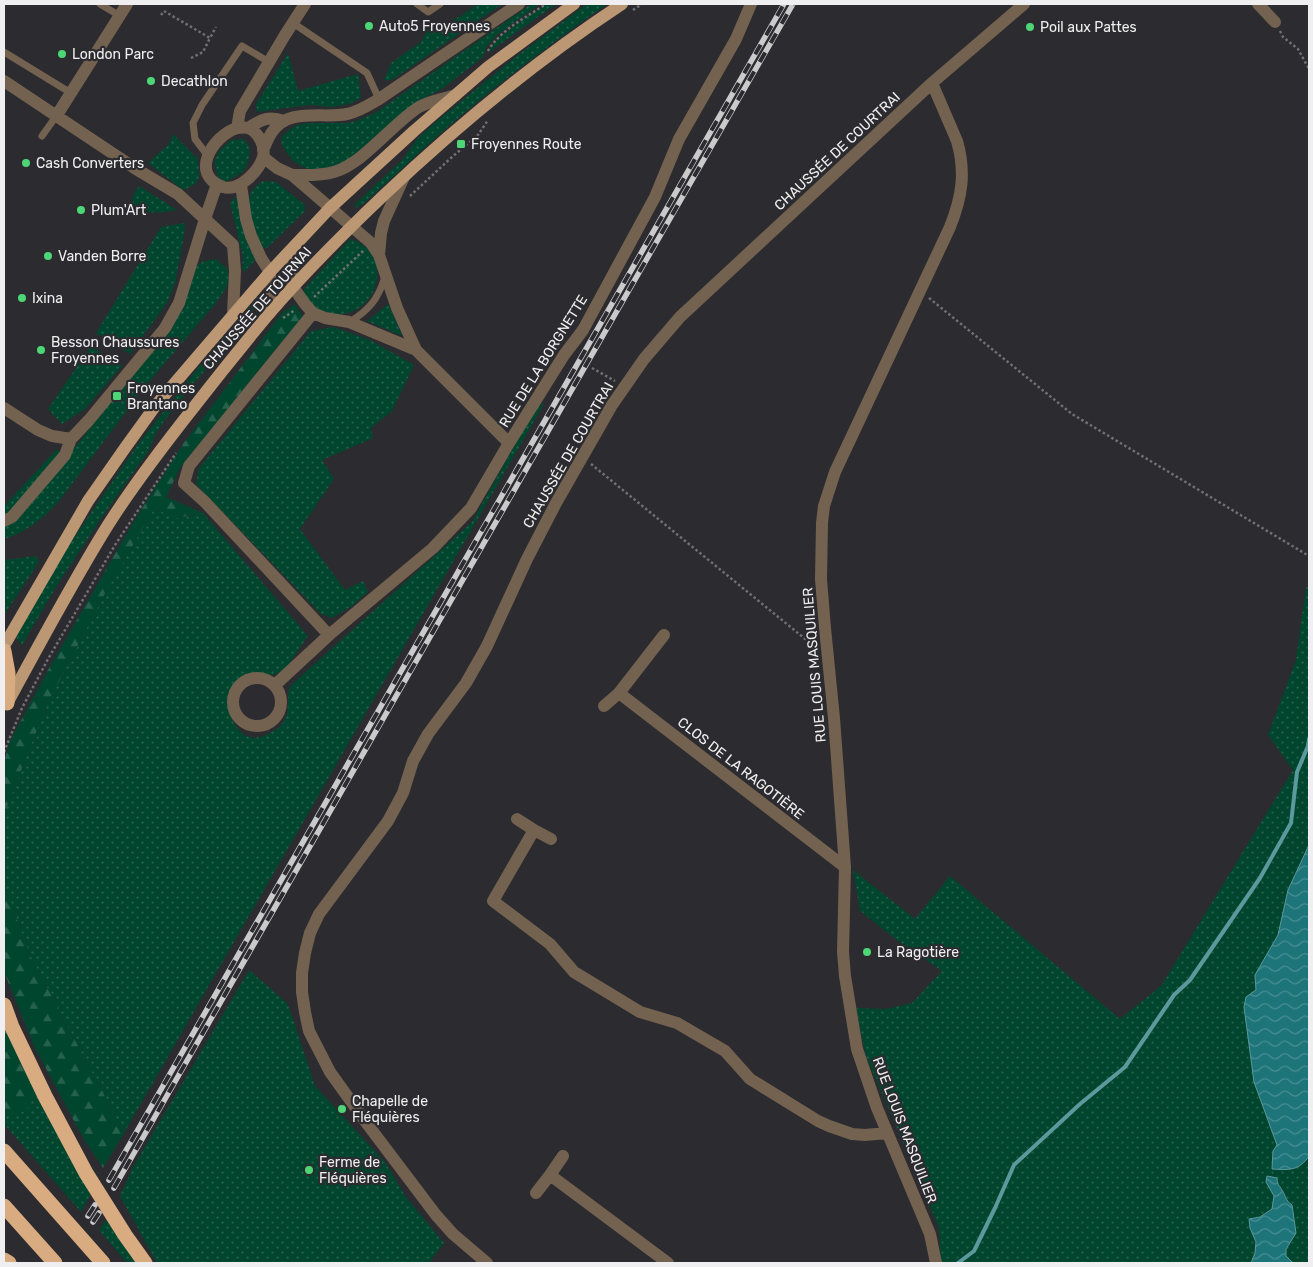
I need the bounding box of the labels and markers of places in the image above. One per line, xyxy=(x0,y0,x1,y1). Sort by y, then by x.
place label: Auto5 Froyennes xyxy=(379,18,490,35)
place label: Poil aux Pattes xyxy=(1040,19,1137,36)
marker: Auto5 Froyennes xyxy=(363,20,375,32)
marker: Poil aux Pattes xyxy=(1024,21,1036,33)
place label: London Parc xyxy=(72,46,154,63)
marker: London Parc xyxy=(56,48,68,60)
place label: Decathlon xyxy=(161,73,228,90)
marker: Decathlon xyxy=(145,75,157,87)
place label: Froyennes Route xyxy=(471,136,582,153)
marker: Froyennes Route xyxy=(455,138,467,150)
place label: Cash Converters xyxy=(36,155,144,172)
marker: Cash Converters xyxy=(20,157,32,169)
place label: Plum'Art xyxy=(91,202,147,219)
marker: Plum'Art xyxy=(75,204,87,216)
place label: Vanden Borre xyxy=(58,248,147,265)
marker: Vanden Borre xyxy=(42,250,54,262)
place label: Ixina xyxy=(32,290,63,307)
marker: Ixina xyxy=(16,292,28,304)
place label: Besson Chaussures Froyennes xyxy=(51,334,179,367)
marker: Besson Chaussures Froyennes xyxy=(35,344,47,356)
place label: Froyennes Brantano xyxy=(127,380,195,413)
marker: Froyennes Brantano xyxy=(111,390,123,402)
place label: La Ragotière xyxy=(877,944,959,961)
marker: La Ragotière xyxy=(861,946,873,958)
place label: Chapelle de Fléquières xyxy=(352,1093,428,1126)
marker: Chapelle de Fléquières xyxy=(336,1103,348,1115)
place label: Ferme de Fléquières xyxy=(319,1154,387,1187)
marker: Ferme de Fléquières xyxy=(303,1164,315,1176)

